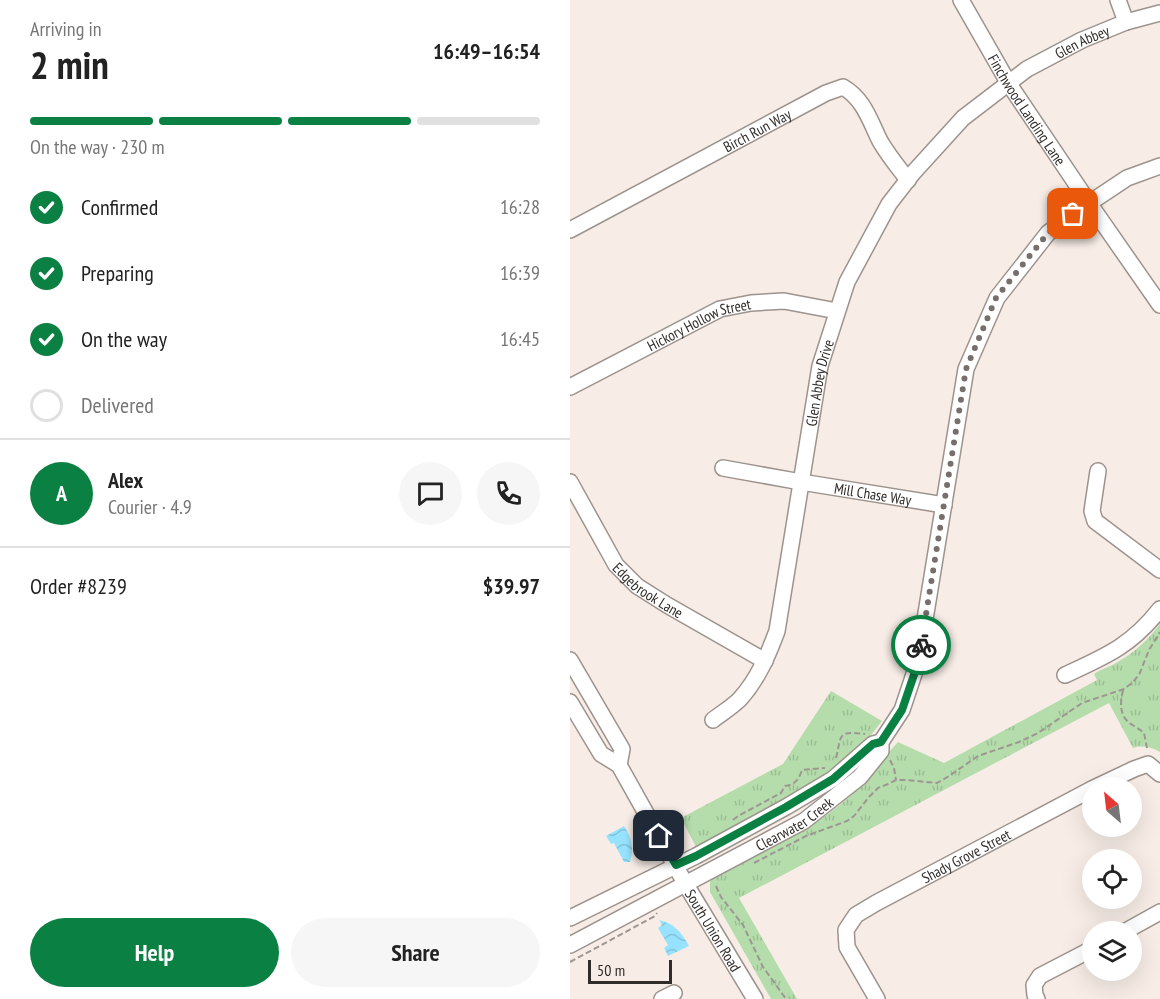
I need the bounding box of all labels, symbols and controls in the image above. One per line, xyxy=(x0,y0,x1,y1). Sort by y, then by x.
text: Arriving in xyxy=(30,16,102,42)
street label: Glen Abbey xyxy=(1051,20,1112,62)
text: 16:49–16:54 xyxy=(433,37,540,65)
text: 2 min xyxy=(30,39,109,90)
street label: Finchwood Landing Lane xyxy=(984,50,1070,169)
street label: Birch Run Way xyxy=(720,104,794,156)
text: On the way · 230 m xyxy=(30,134,165,160)
pin xyxy=(1047,188,1098,239)
icon: check xyxy=(30,191,63,224)
text: Confirmed xyxy=(81,193,158,221)
text: 16:28 xyxy=(500,194,540,220)
icon: bag xyxy=(1056,197,1089,230)
icon: check xyxy=(30,257,63,290)
text: Preparing xyxy=(81,259,154,287)
text: 16:39 xyxy=(500,260,540,286)
street label: Hickory Hollow Street xyxy=(644,294,752,355)
icon: check xyxy=(30,323,63,356)
text: On the way xyxy=(81,325,167,353)
text: 16:45 xyxy=(500,326,540,352)
street label: Glen Abbey Drive xyxy=(801,337,837,427)
text: Delivered xyxy=(81,391,154,419)
button: chat xyxy=(399,462,462,525)
button: phone xyxy=(477,462,540,525)
text: Alex xyxy=(108,466,143,494)
street label: Mill Chase Way xyxy=(833,478,913,509)
text: A xyxy=(56,479,67,507)
text: Courier · 4.9 xyxy=(108,494,192,520)
street label: Edgebrook Lane xyxy=(609,558,687,622)
text: Order #8239 xyxy=(30,572,127,600)
text: $39.97 xyxy=(483,572,540,600)
courier xyxy=(891,615,951,675)
icon: bike xyxy=(905,629,938,662)
north arrow xyxy=(1082,777,1142,837)
map controls xyxy=(1082,777,1142,981)
street label: Clearwater Creek xyxy=(752,792,837,855)
pin xyxy=(633,810,684,861)
icon: home xyxy=(642,819,675,852)
street label: Shady Grove Street xyxy=(918,824,1014,887)
button: locate xyxy=(1082,849,1142,909)
street label: South Union Road xyxy=(681,886,746,975)
button: Help xyxy=(30,918,279,987)
button: Share xyxy=(291,918,540,987)
button: layers xyxy=(1082,921,1142,981)
scale bar xyxy=(588,957,672,984)
text: 50 m xyxy=(597,960,625,980)

